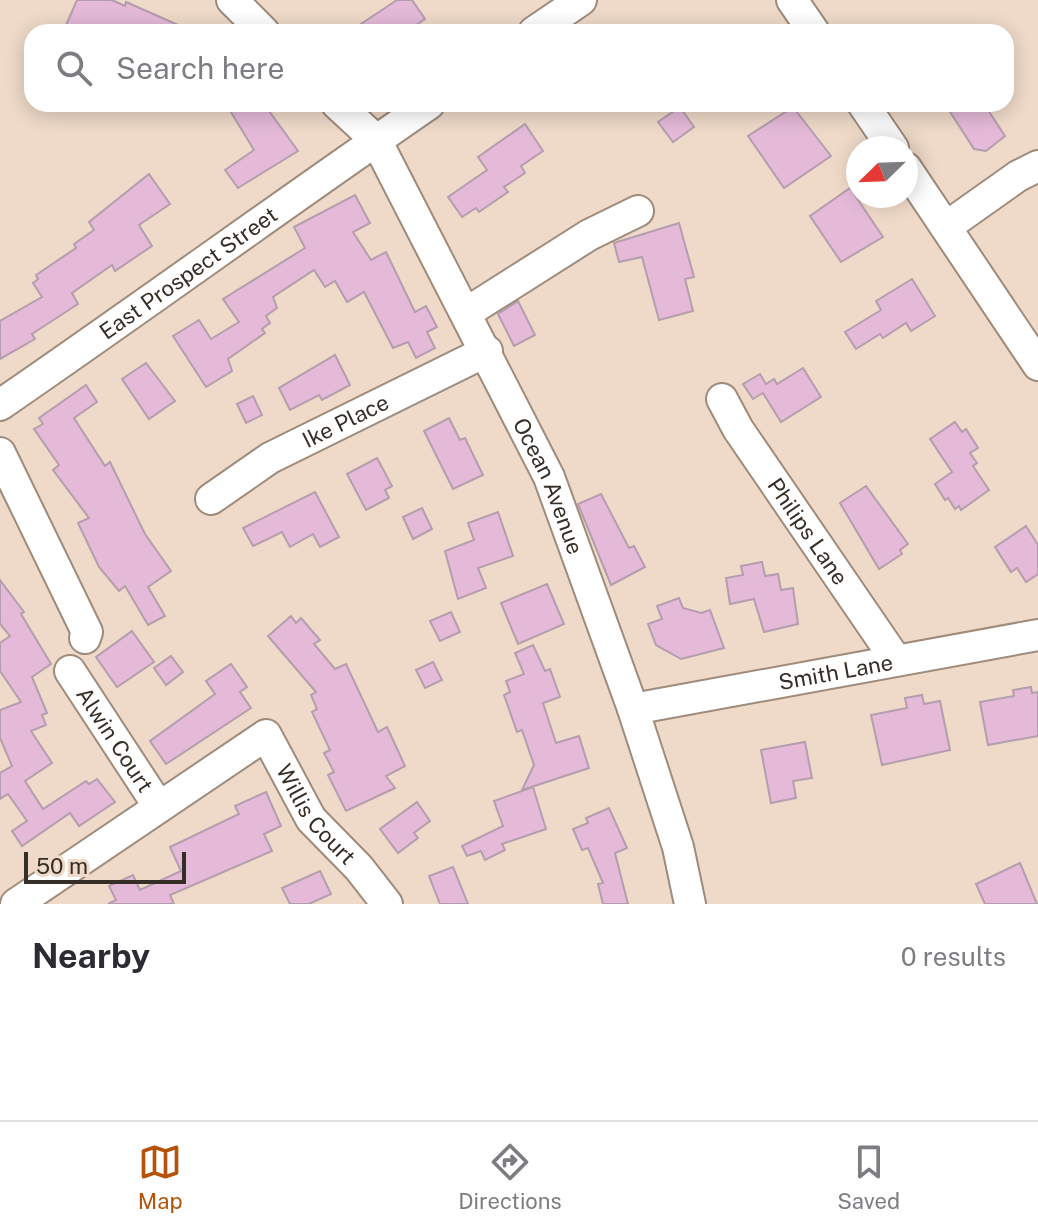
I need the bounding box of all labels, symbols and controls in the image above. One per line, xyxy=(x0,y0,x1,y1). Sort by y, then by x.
search box xyxy=(24,24,1014,112)
icon: search xyxy=(52,46,96,90)
text: Search here xyxy=(116,50,284,86)
north arrow xyxy=(846,136,918,208)
street label: East Prospect Street xyxy=(94,201,282,345)
street label: Ike Place xyxy=(298,389,393,453)
street label: Ocean Avenue xyxy=(508,413,589,558)
street label: Philips Lane xyxy=(762,473,854,590)
street label: Smith Lane xyxy=(776,649,895,695)
street label: Alwin Court xyxy=(71,682,159,797)
street label: Willis Court xyxy=(271,760,361,870)
scale bar xyxy=(24,848,186,884)
text: 50 m xyxy=(36,853,88,879)
text: Nearby xyxy=(32,936,150,976)
text: 0 results xyxy=(901,941,1006,972)
tab: Map xyxy=(138,1140,183,1214)
tab: Directions xyxy=(458,1140,562,1214)
tab: Saved xyxy=(837,1140,900,1214)

